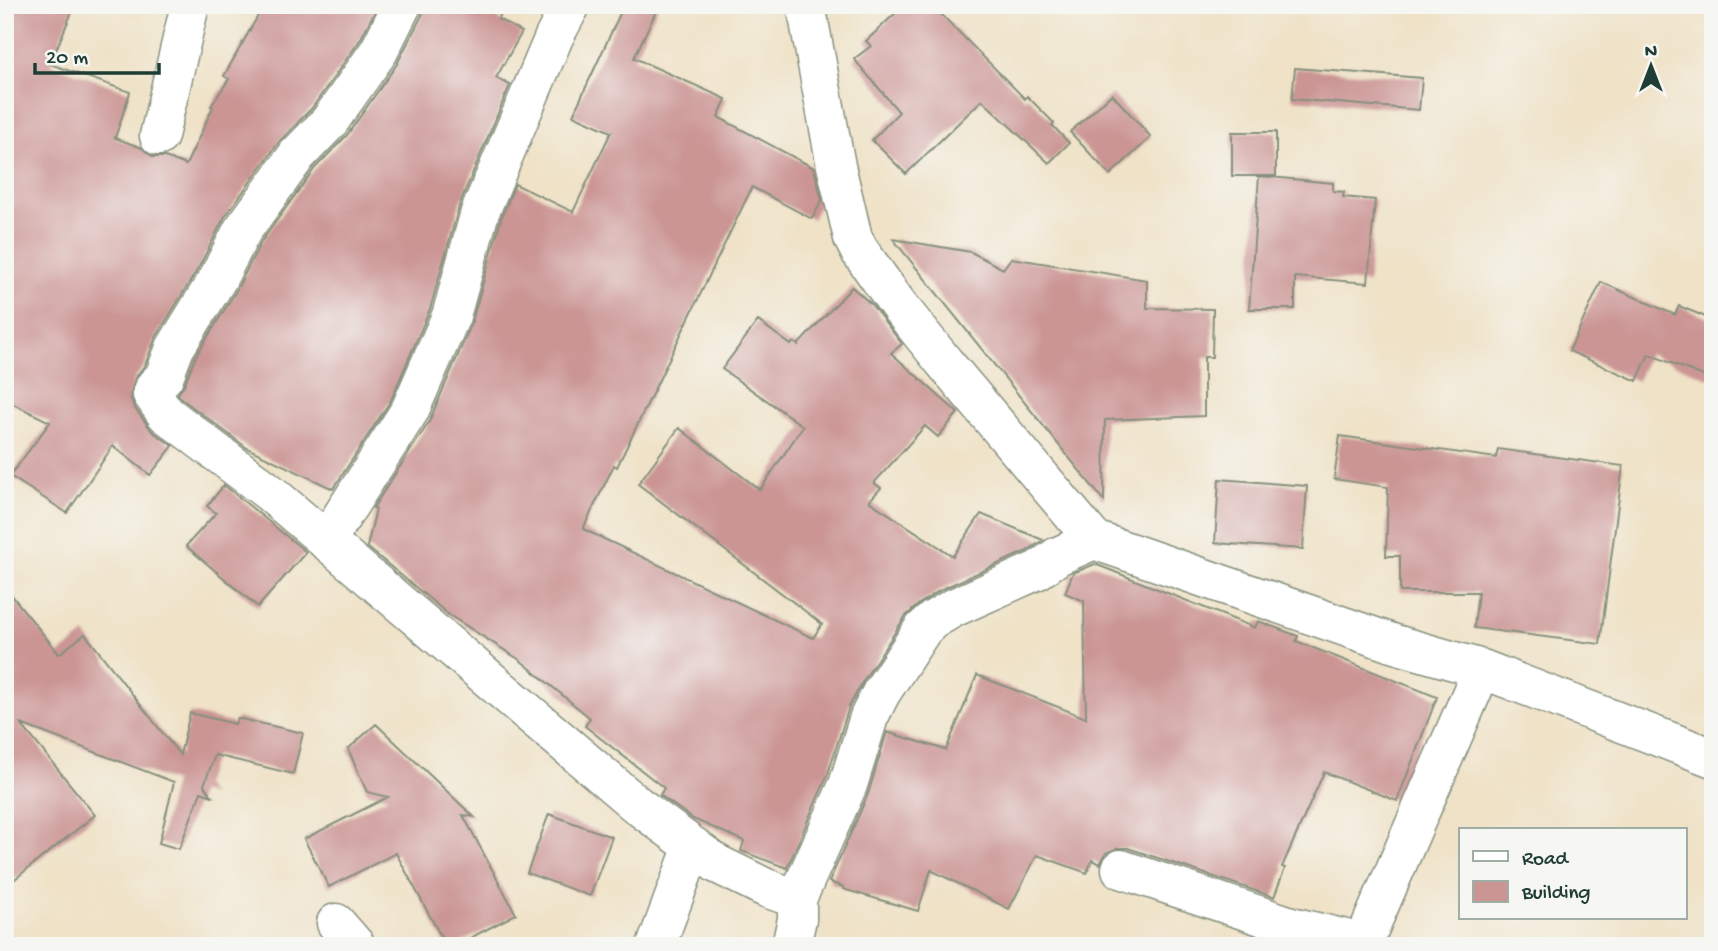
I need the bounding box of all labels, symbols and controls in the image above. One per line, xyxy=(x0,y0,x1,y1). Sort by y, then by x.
scale bar xyxy=(35,32,159,76)
north arrow xyxy=(1616,32,1686,102)
text: N xyxy=(1645,41,1657,64)
text: 20 m xyxy=(46,47,88,72)
legend xyxy=(1459,828,1686,920)
text: Road xyxy=(1522,848,1570,873)
text: Building xyxy=(1521,882,1591,907)

